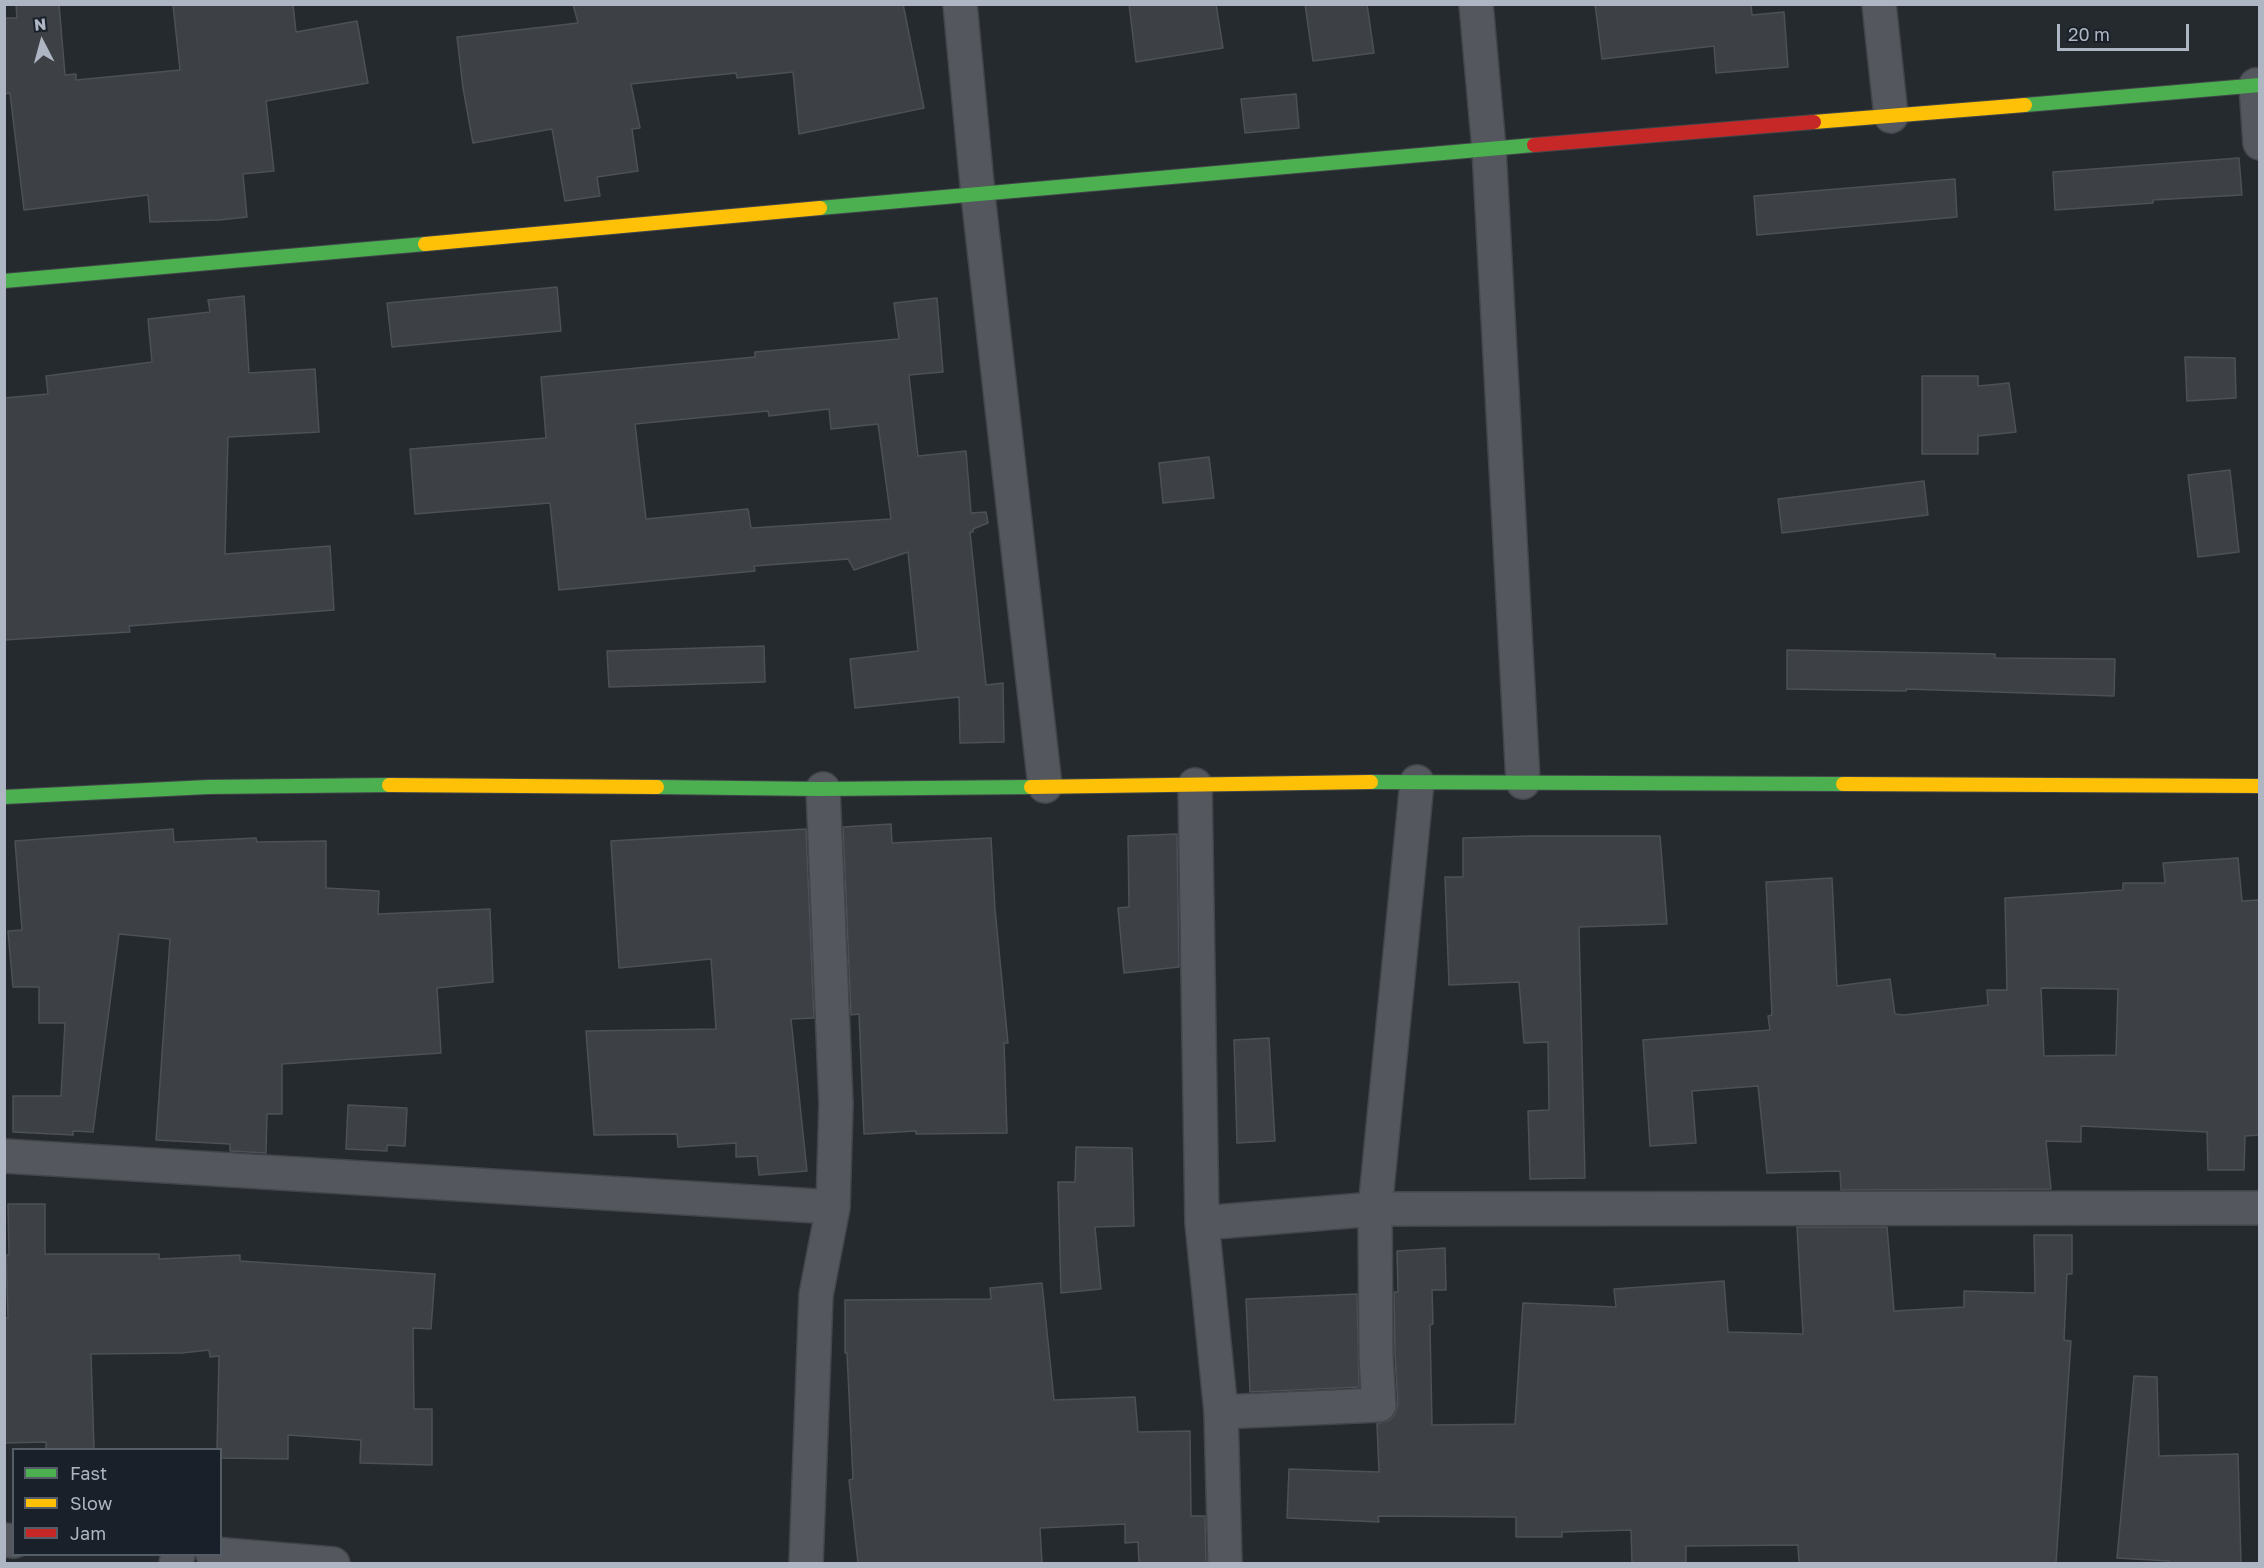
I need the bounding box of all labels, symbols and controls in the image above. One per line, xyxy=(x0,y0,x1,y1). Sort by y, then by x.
north arrow xyxy=(12,12,72,72)
scale bar xyxy=(2060,12,2192,50)
text: N xyxy=(33,14,47,35)
text: 20 m xyxy=(2068,23,2110,45)
legend xyxy=(12,1448,222,1556)
text: Fast xyxy=(70,1462,107,1484)
text: Slow xyxy=(70,1492,112,1514)
text: Jam xyxy=(70,1522,106,1544)

